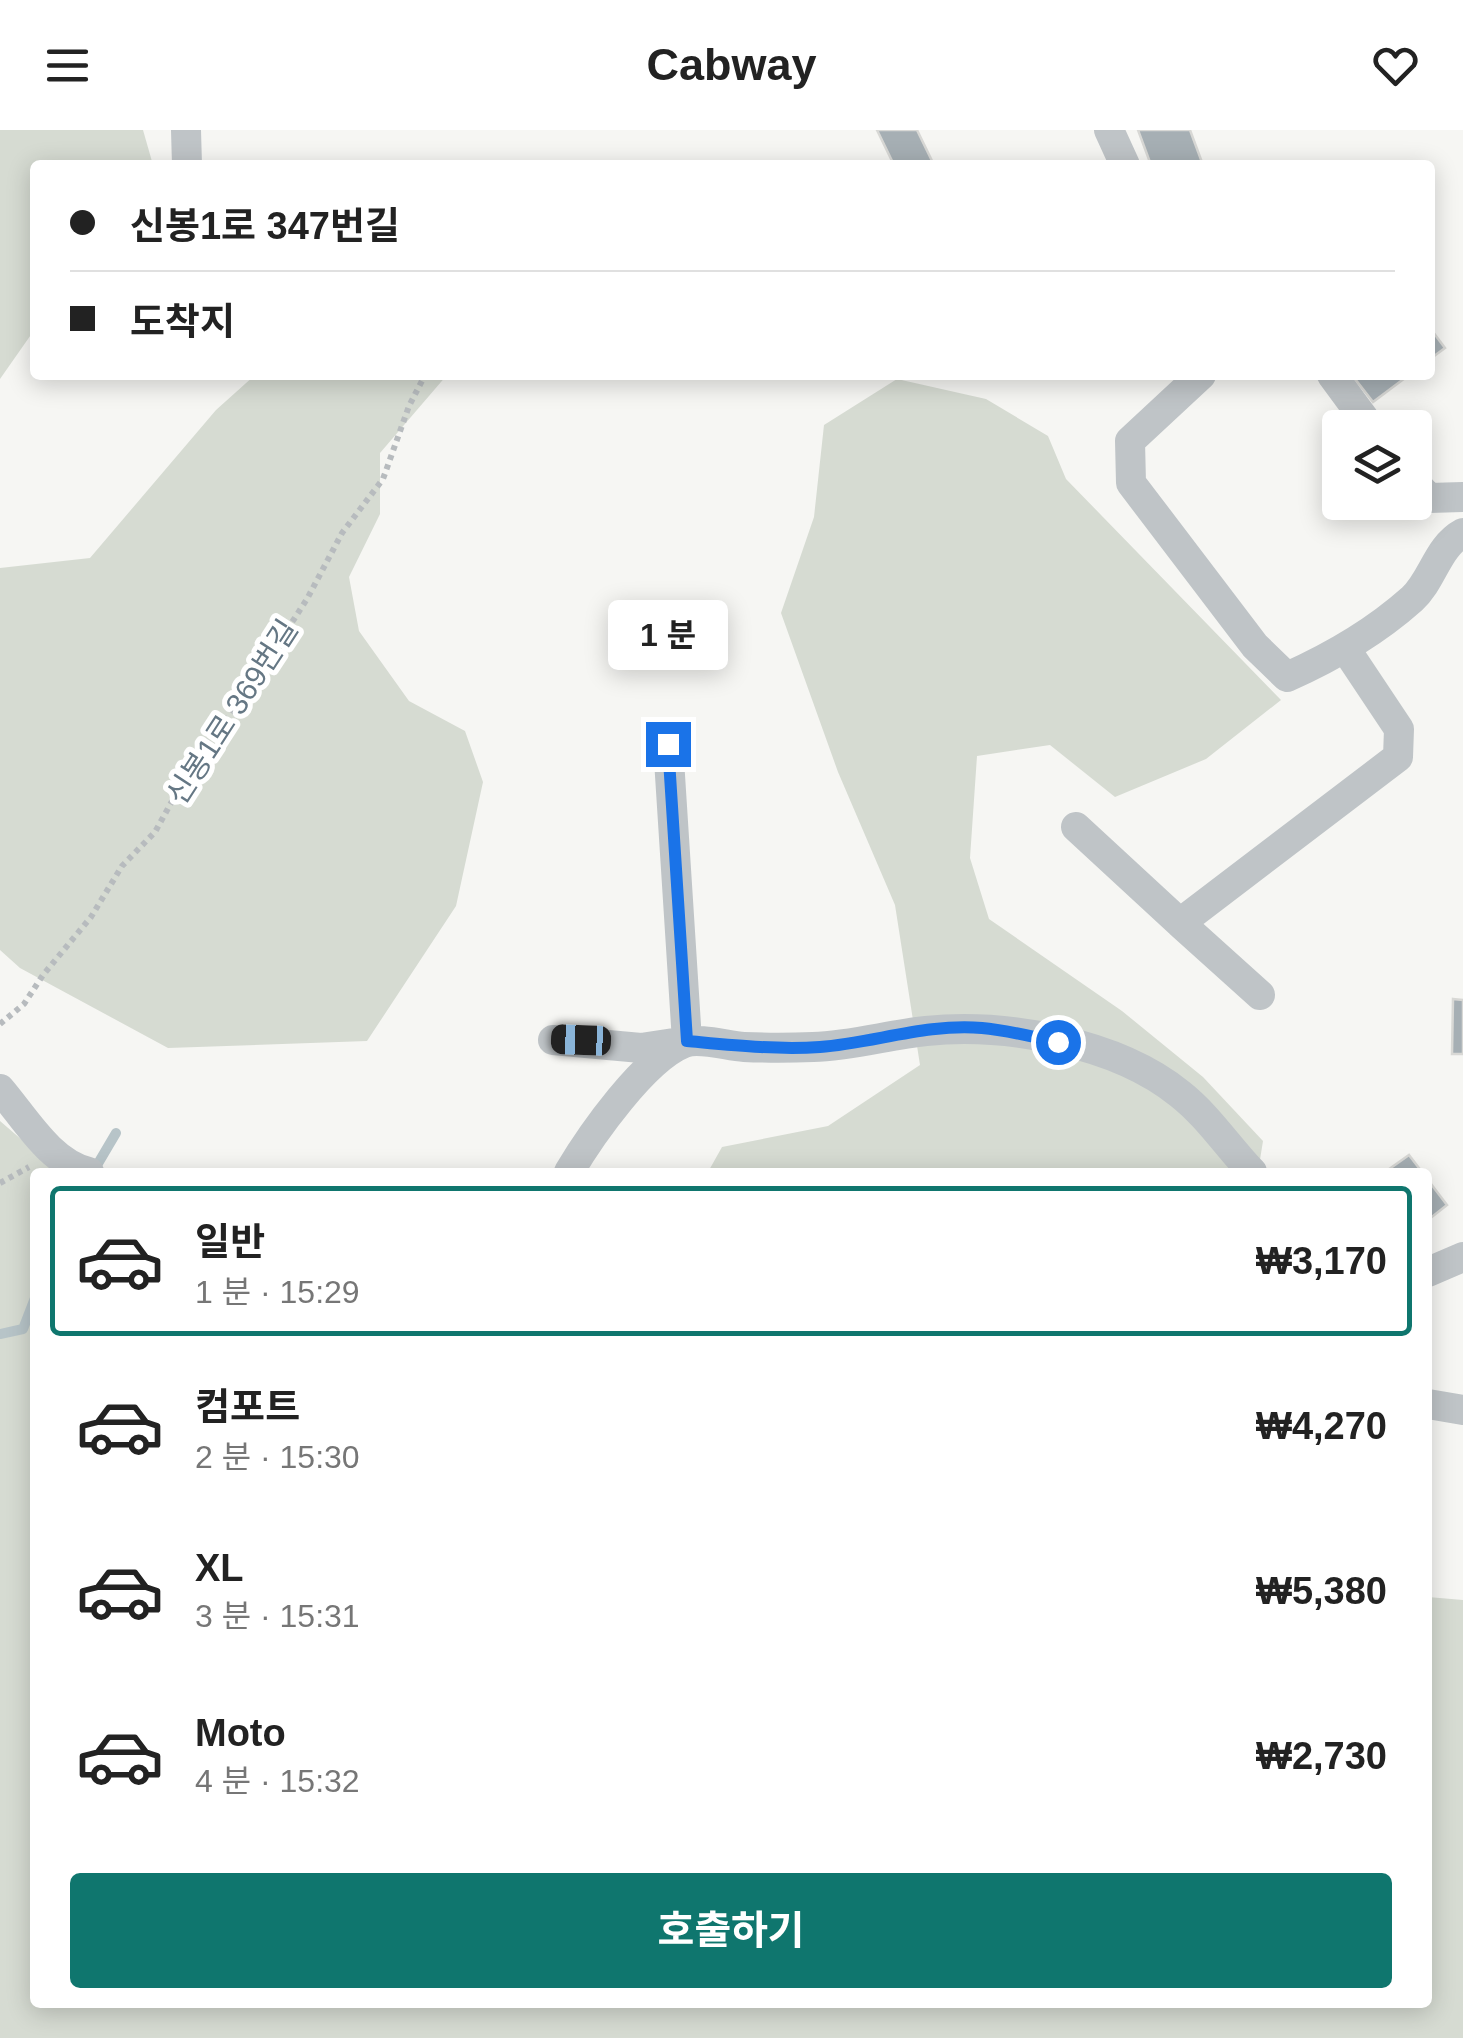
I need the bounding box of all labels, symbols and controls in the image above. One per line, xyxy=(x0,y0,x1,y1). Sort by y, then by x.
icon: menu xyxy=(40,38,95,93)
icon: heart xyxy=(1368,38,1423,93)
text: Cabway xyxy=(646,39,817,90)
text: 신봉1로 347번길 xyxy=(130,205,400,247)
text: 도착지 xyxy=(130,301,235,343)
map controls xyxy=(1322,410,1432,520)
button: layers xyxy=(1322,410,1432,520)
callout: 1 분 xyxy=(608,599,728,669)
street label: 신봉1로 369번길 xyxy=(160,614,304,810)
text: 1 분 xyxy=(640,617,696,653)
route end xyxy=(646,722,691,767)
route start xyxy=(1036,1020,1081,1065)
car xyxy=(550,1024,612,1056)
icon: car xyxy=(75,1216,165,1306)
text: 일반 xyxy=(195,1221,265,1263)
text: ₩3,170 xyxy=(1256,1240,1387,1282)
text: 1 분 · 15:29 xyxy=(195,1274,360,1310)
icon: car xyxy=(75,1381,165,1471)
text: 컴포트 xyxy=(195,1386,300,1428)
text: ₩4,270 xyxy=(1256,1405,1387,1447)
text: 2 분 · 15:30 xyxy=(195,1439,360,1475)
icon: car xyxy=(75,1546,165,1636)
text: XL xyxy=(195,1547,244,1589)
text: ₩5,380 xyxy=(1256,1570,1387,1612)
text: 3 분 · 15:31 xyxy=(195,1598,360,1634)
icon: car xyxy=(75,1711,165,1801)
text: Moto xyxy=(195,1712,286,1754)
text: ₩2,730 xyxy=(1256,1735,1387,1777)
text: 4 분 · 15:32 xyxy=(195,1763,360,1799)
button: 호출하기 xyxy=(70,1873,1392,1988)

